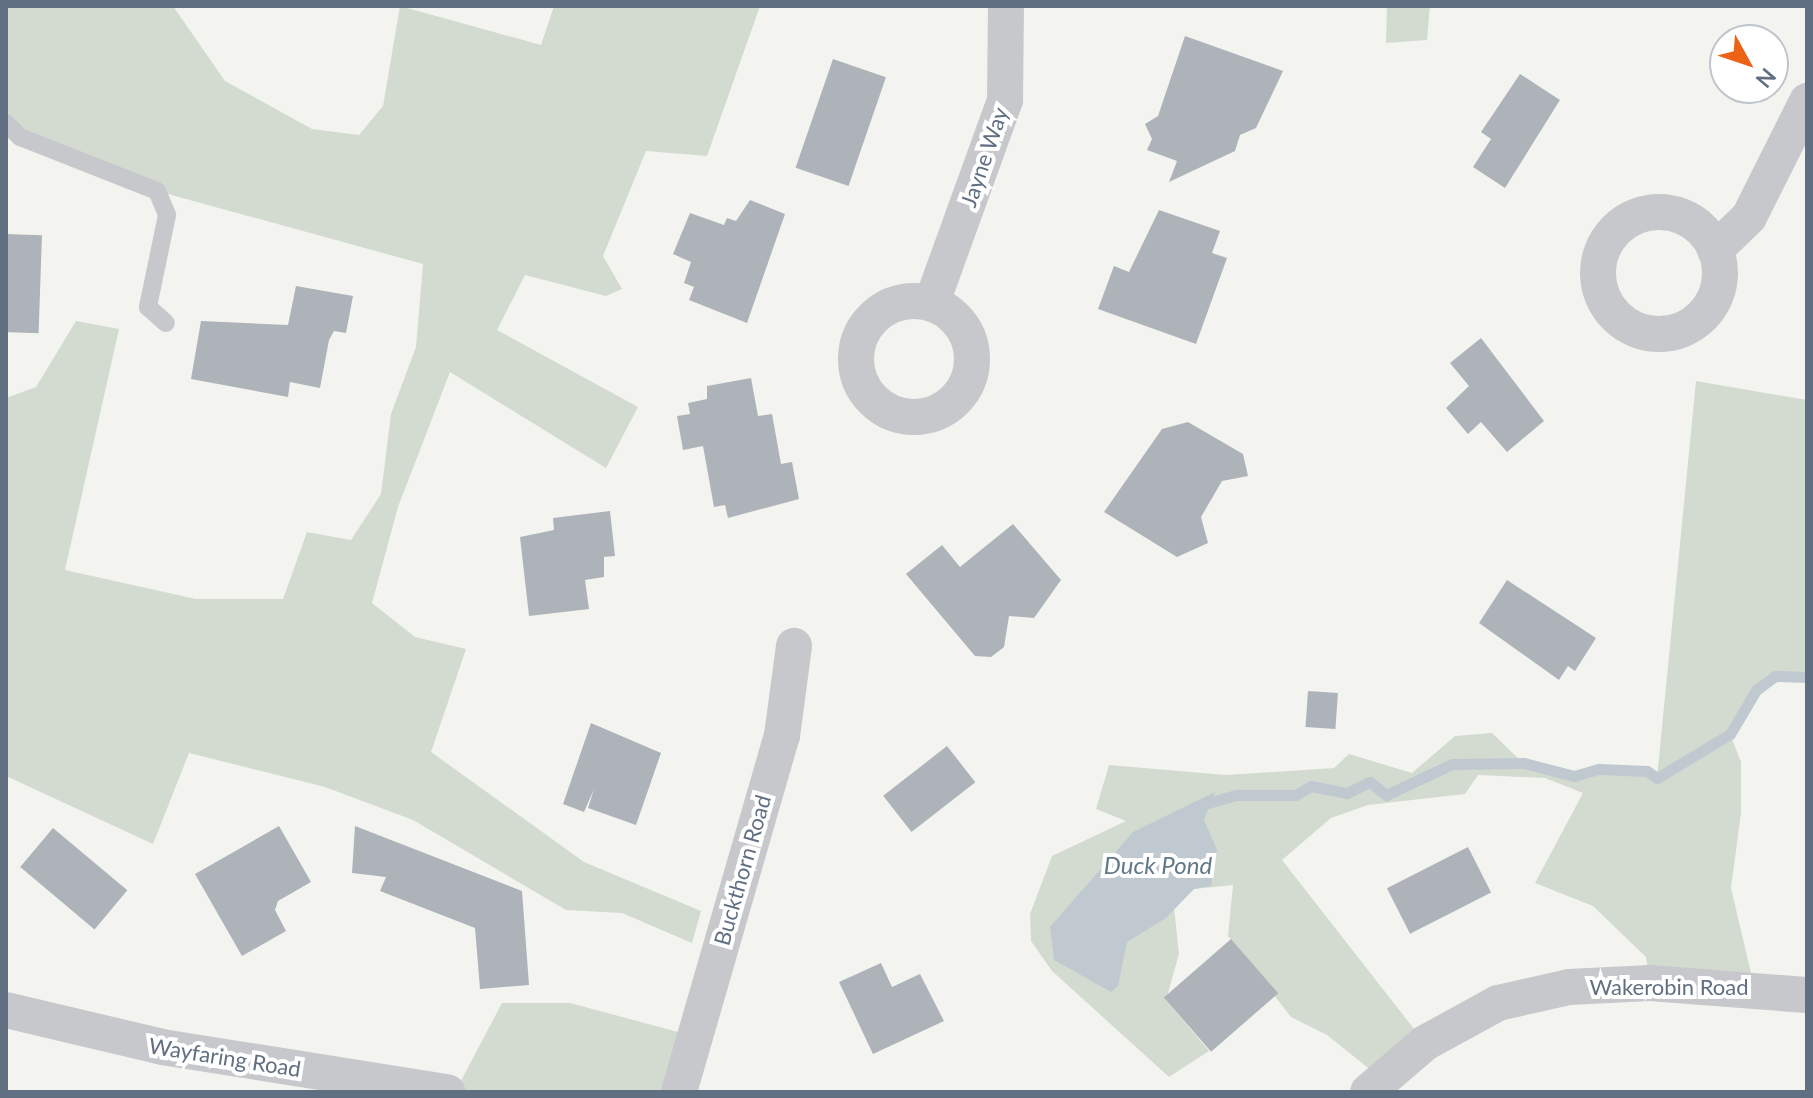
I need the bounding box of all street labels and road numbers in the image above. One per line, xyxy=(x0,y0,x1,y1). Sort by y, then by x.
street label: Jayne Way xyxy=(955,104,1013,210)
street label: Buckthorn Road xyxy=(708,792,776,948)
street label: Wakerobin Road xyxy=(1590,974,1748,1000)
street label: Wayfaring Road xyxy=(147,1032,303,1082)

